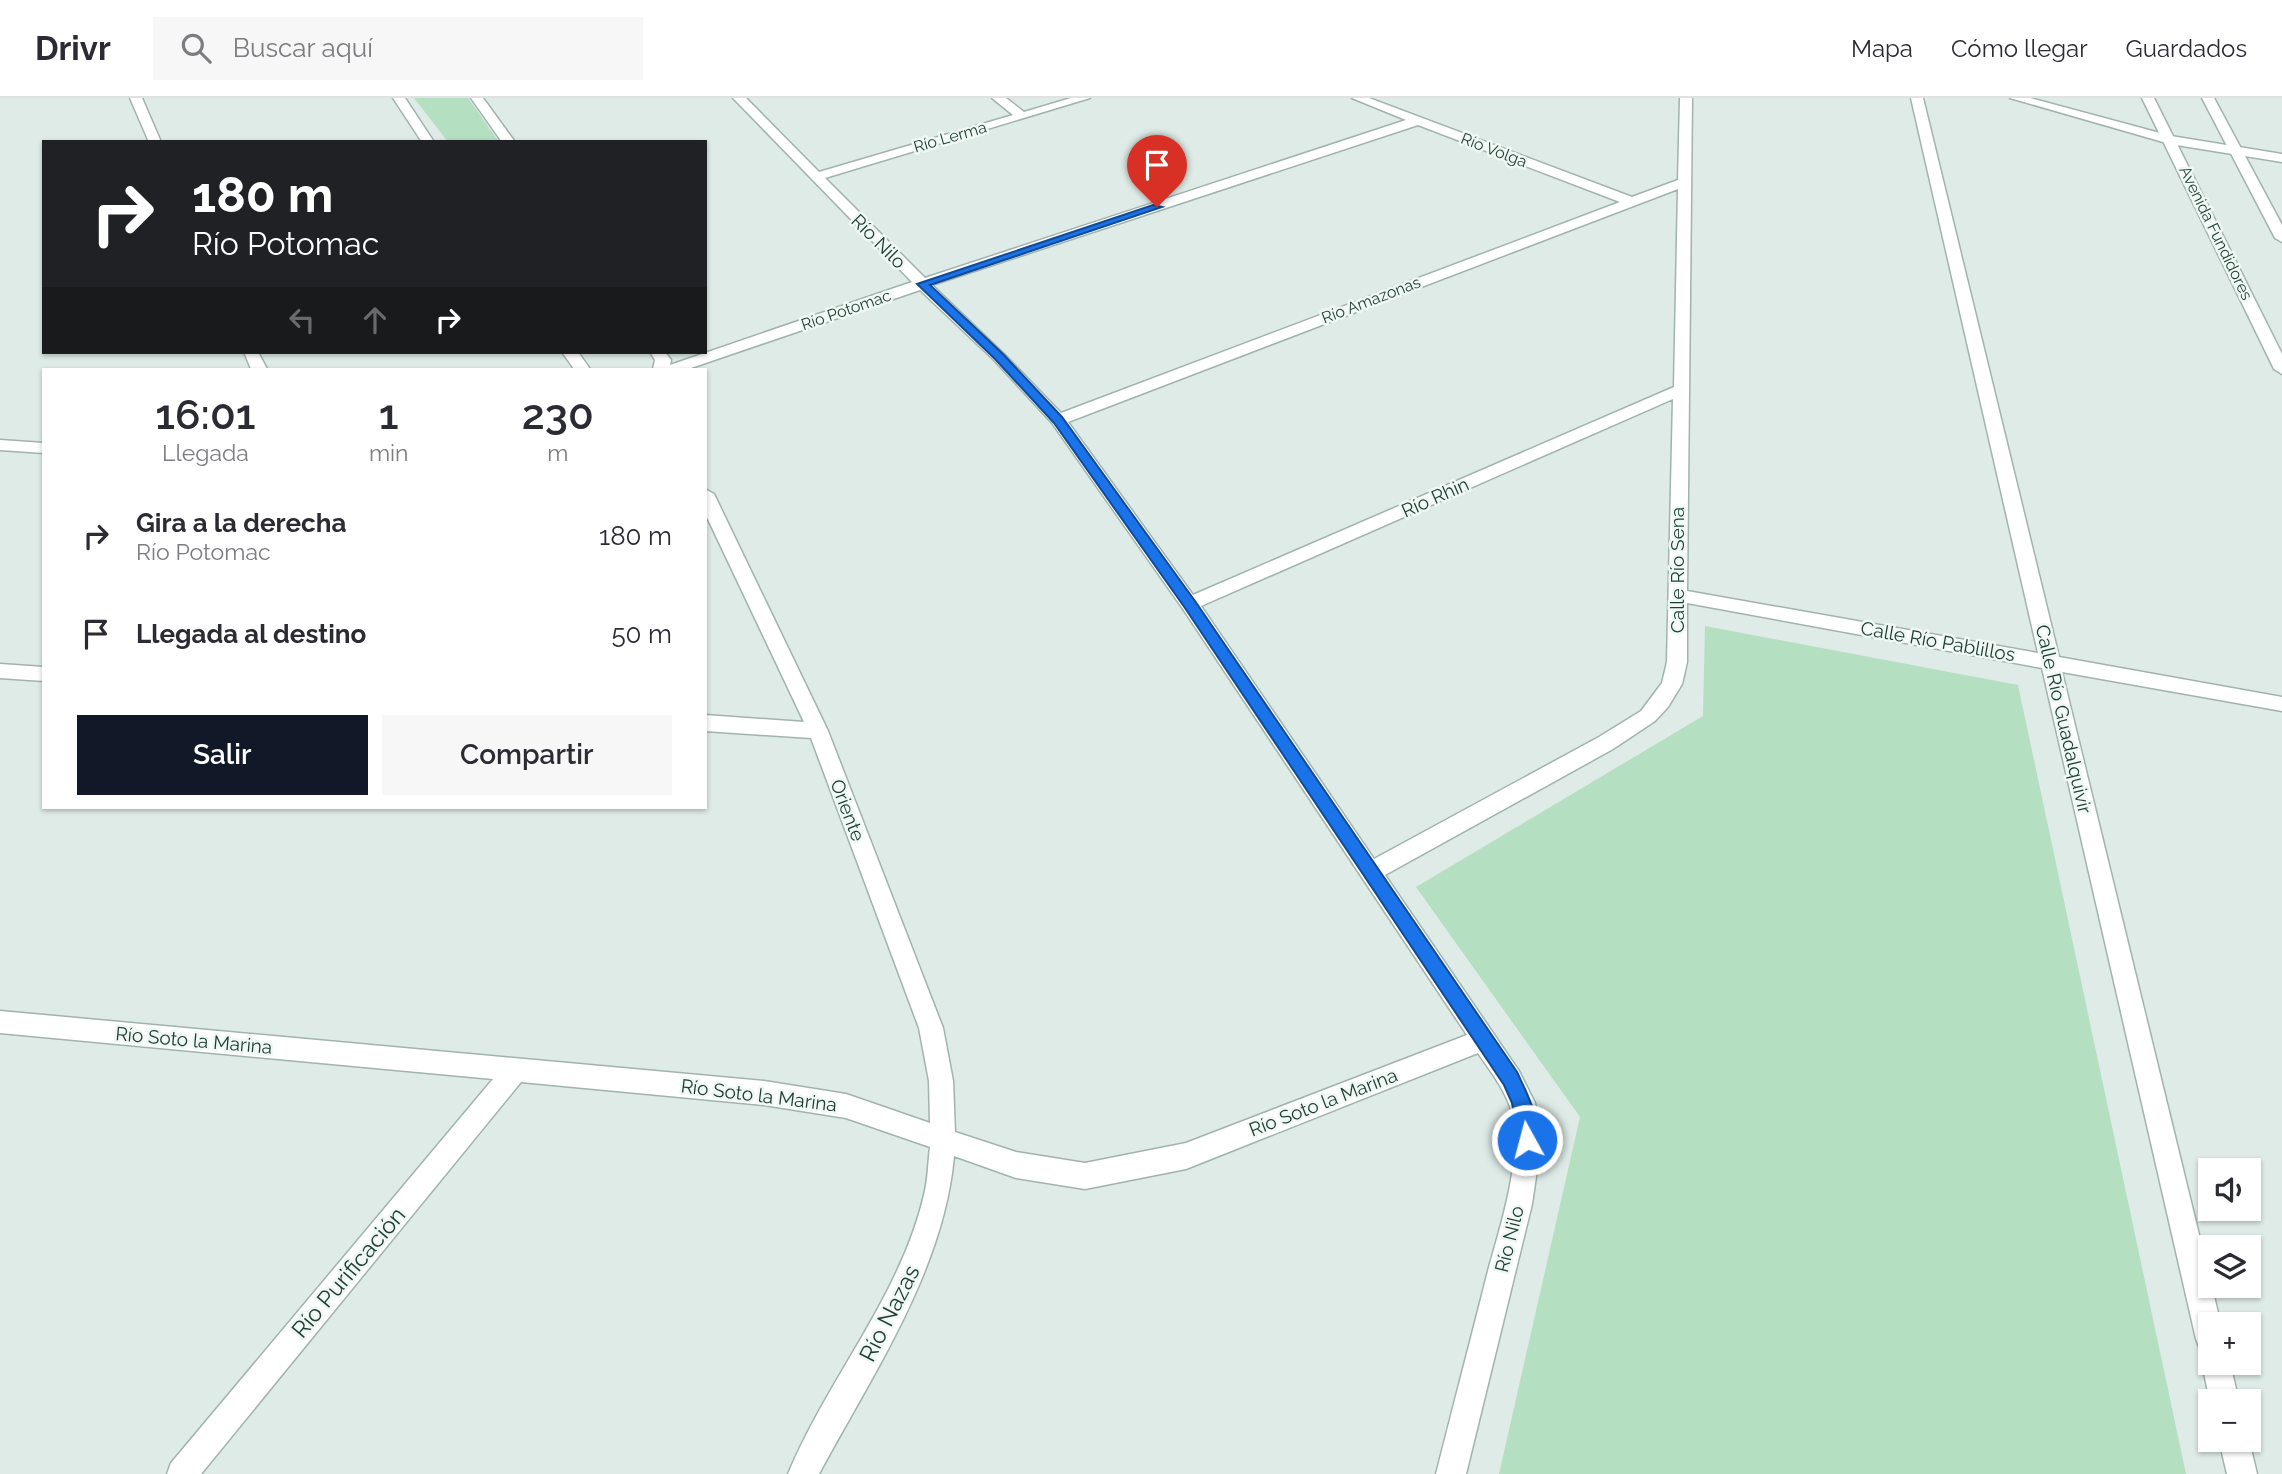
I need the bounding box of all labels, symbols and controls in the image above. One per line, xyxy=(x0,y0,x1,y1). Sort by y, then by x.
search box xyxy=(153,17,643,80)
text: Drivr xyxy=(35,29,111,68)
icon: search xyxy=(177,29,215,67)
text: Buscar aquí xyxy=(233,33,373,63)
text: Mapa xyxy=(1851,34,1913,63)
text: Cómo llegar xyxy=(1951,34,2088,63)
text: Guardados xyxy=(2126,34,2247,63)
street label: Río Lerma xyxy=(911,118,989,156)
street label: Río Volga xyxy=(1458,129,1530,171)
pin xyxy=(1127,135,1187,207)
icon: arrive xyxy=(1138,146,1176,184)
street label: Avenida Fundidores xyxy=(2175,163,2257,303)
text: 180 m xyxy=(192,166,333,223)
icon: right xyxy=(77,168,168,259)
street label: Río Nilo xyxy=(847,209,911,273)
text: Río Potomac xyxy=(192,225,379,262)
street label: Río Amazonas xyxy=(1319,272,1423,328)
street label: Río Potomac xyxy=(799,286,894,334)
icon: left xyxy=(283,301,321,339)
icon: ahead xyxy=(356,301,394,339)
icon: right xyxy=(429,301,467,339)
text: 16:01 xyxy=(155,390,256,439)
text: 1 xyxy=(379,390,399,439)
text: 230 xyxy=(522,390,594,439)
text: Llegada xyxy=(162,439,249,466)
text: min xyxy=(369,439,408,466)
text: m xyxy=(547,439,568,466)
street label: Río Rhin xyxy=(1398,472,1472,522)
street label: Calle Río Sena xyxy=(1666,507,1688,633)
text: Gira a la derecha xyxy=(136,508,346,538)
icon: right xyxy=(77,517,115,555)
text: 180 m xyxy=(599,521,672,551)
text: Río Potomac xyxy=(136,538,271,565)
icon: arrive xyxy=(77,615,115,653)
street label: Calle Río Pablillos xyxy=(1859,617,2017,665)
text: Llegada al destino xyxy=(136,619,366,649)
text: 50 m xyxy=(611,619,672,649)
street label: Calle Río Guadalquivir xyxy=(2032,622,2096,816)
button: Salir xyxy=(77,715,368,795)
button: Compartir xyxy=(382,715,672,795)
street label: Oriente xyxy=(826,776,870,844)
street label: Río Soto la Marina xyxy=(115,1022,273,1058)
street label: Río Soto la Marina xyxy=(1246,1064,1400,1140)
street label: Río Soto la Marina xyxy=(680,1075,838,1115)
position arrow xyxy=(1490,1103,1564,1177)
map controls xyxy=(2198,1158,2261,1452)
button: sound xyxy=(2198,1158,2261,1221)
street label: Río Purificación xyxy=(286,1201,410,1343)
street label: Río Nilo xyxy=(1490,1203,1528,1275)
button: layers xyxy=(2198,1235,2261,1298)
street label: Río Nazas xyxy=(853,1260,925,1366)
button: + xyxy=(2198,1312,2261,1375)
button: − xyxy=(2198,1389,2261,1452)

